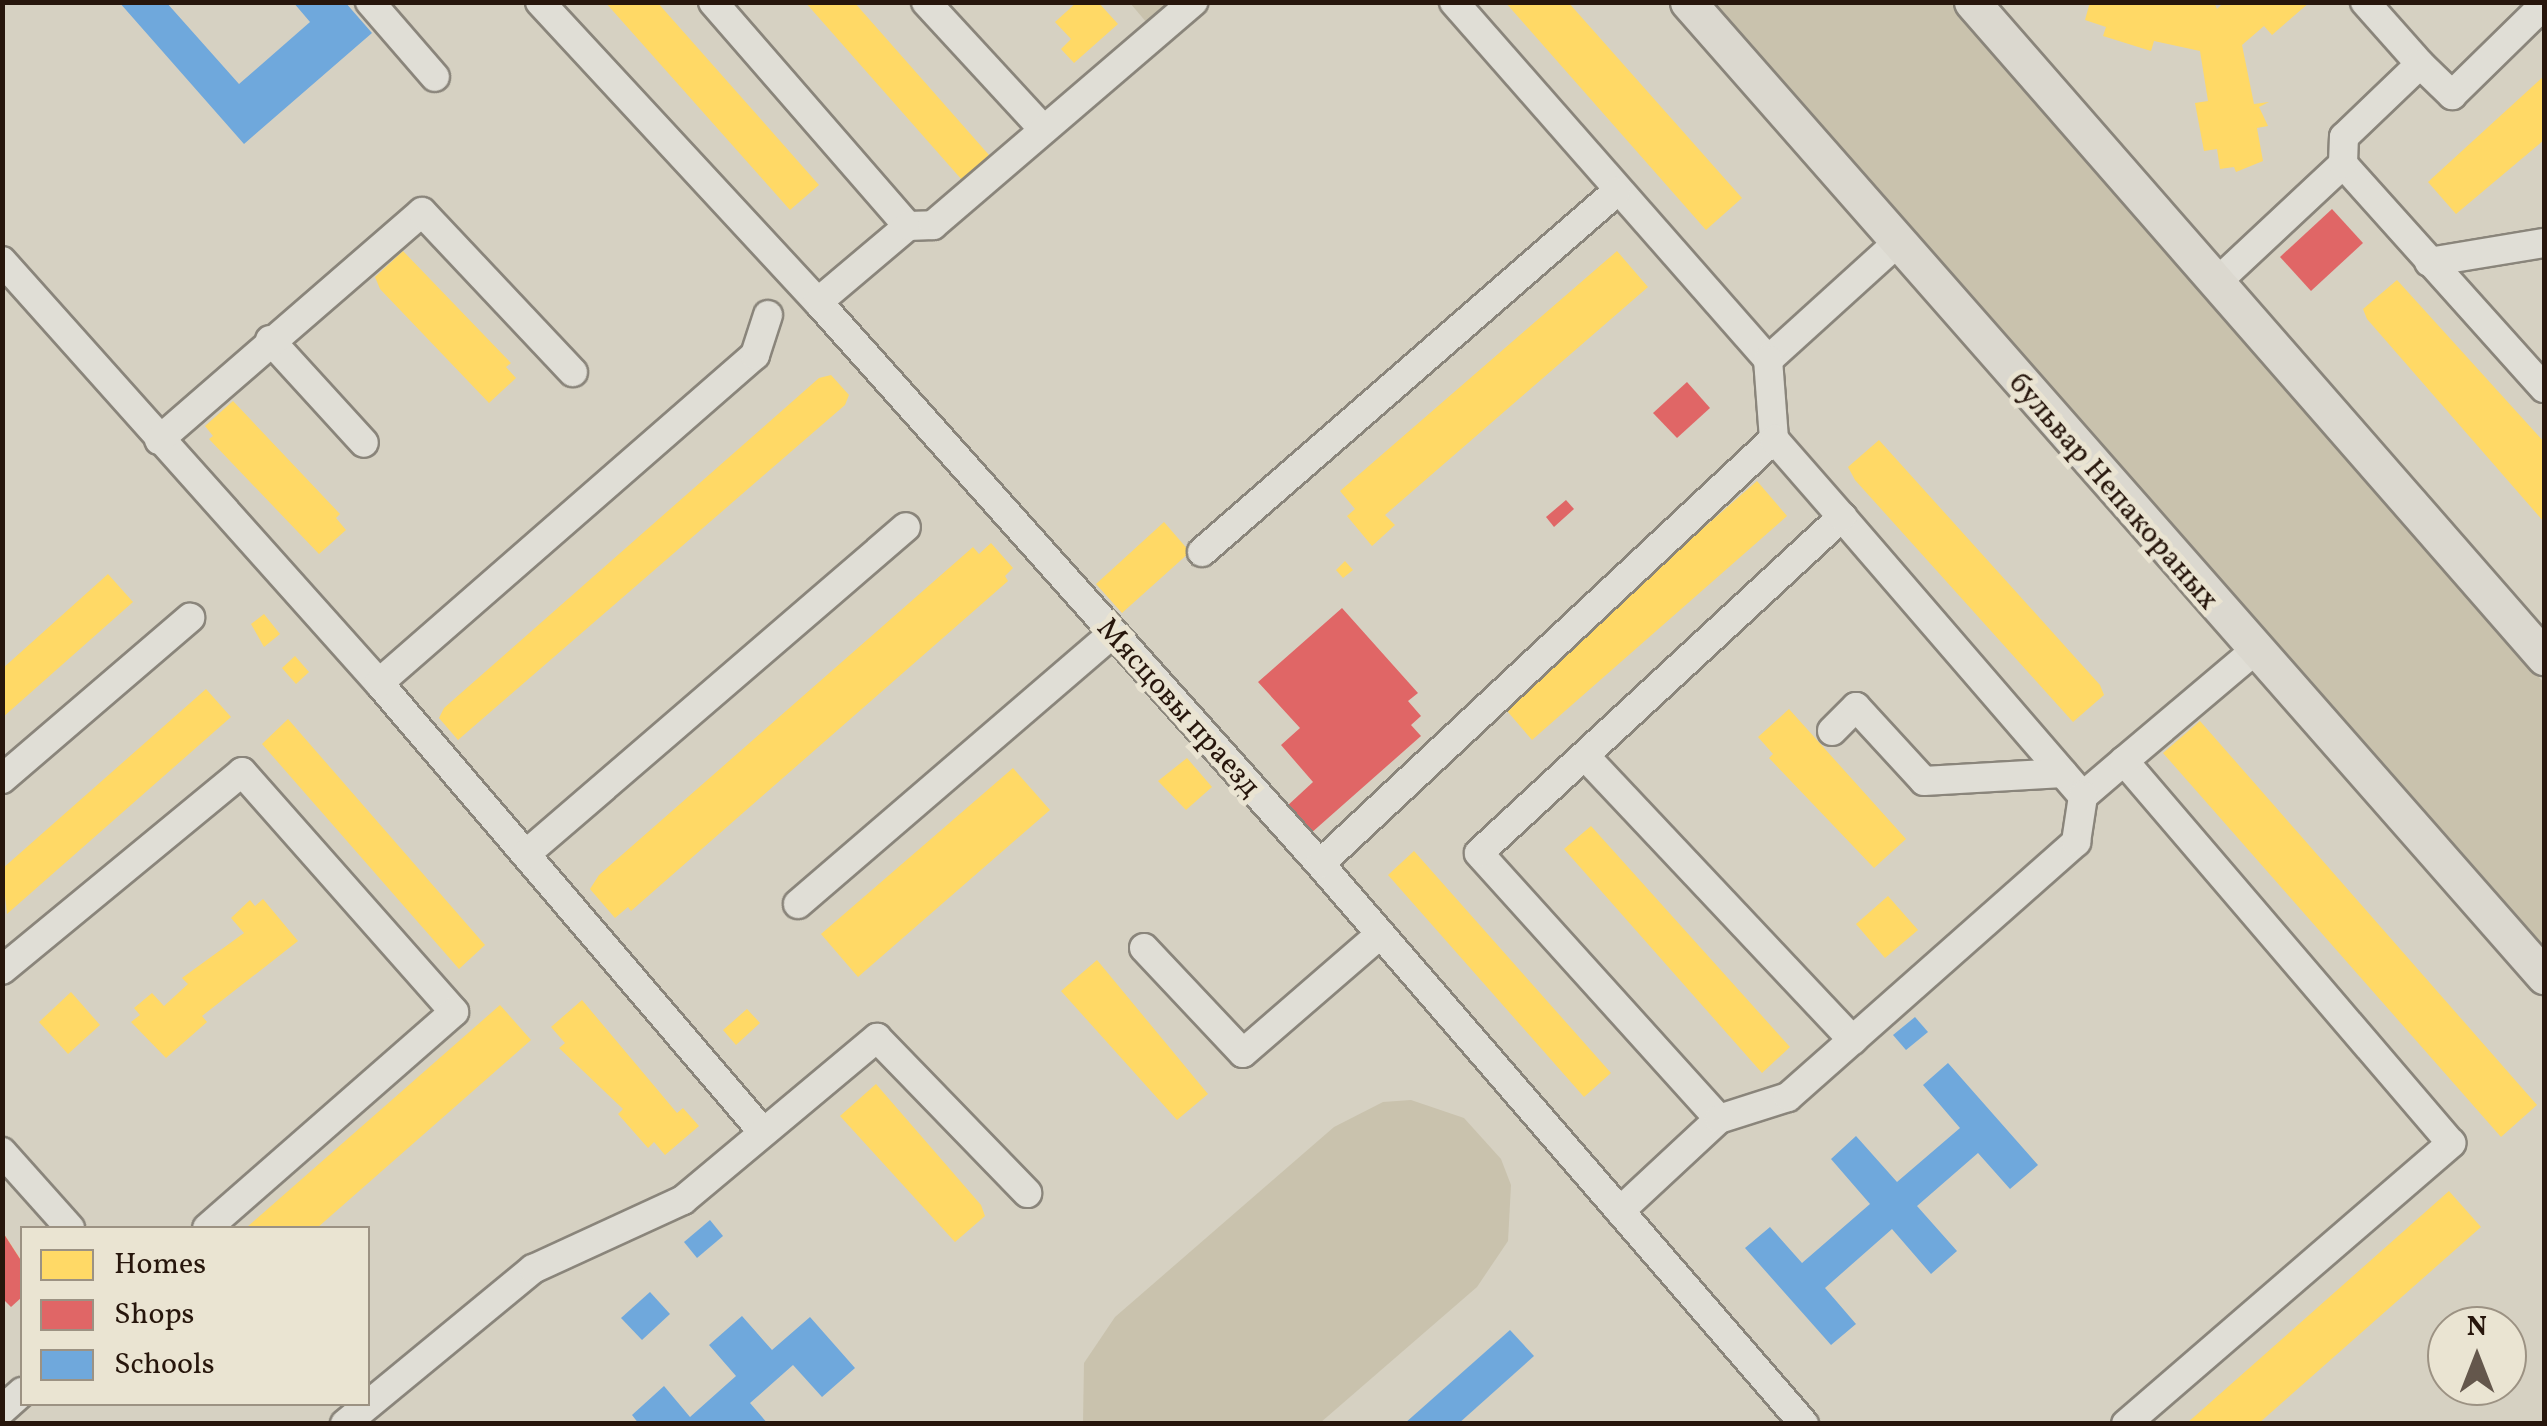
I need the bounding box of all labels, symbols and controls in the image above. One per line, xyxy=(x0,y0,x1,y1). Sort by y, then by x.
street label: бульвар Непакораных xyxy=(2000,366,2226,618)
street label: Мясцовы праезд xyxy=(1088,611,1268,805)
legend xyxy=(20,1226,370,1406)
text: Homes xyxy=(114,1244,206,1286)
text: Shops xyxy=(114,1294,194,1336)
north arrow xyxy=(2427,1306,2527,1406)
text: N xyxy=(2467,1308,2487,1347)
text: Schools xyxy=(114,1344,215,1386)

